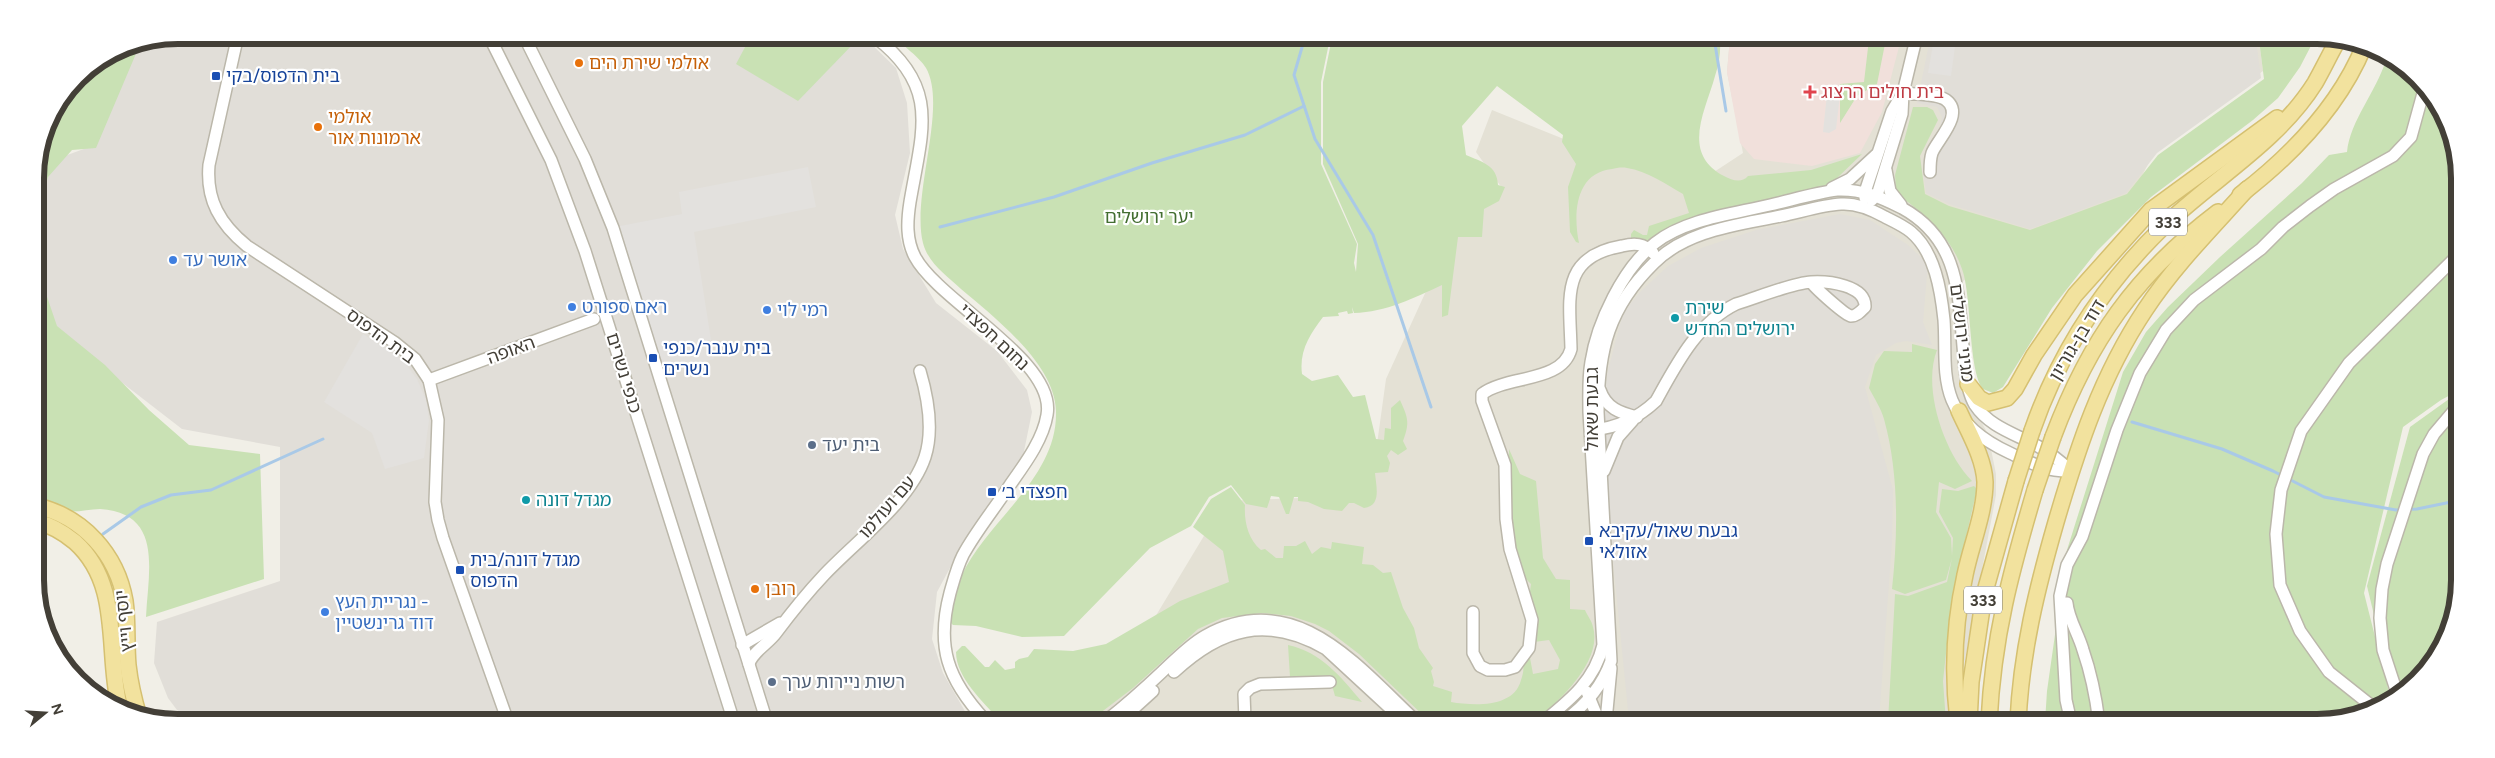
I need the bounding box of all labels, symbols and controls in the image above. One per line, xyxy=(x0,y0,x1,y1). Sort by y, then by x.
place label: אולמי שירת הים xyxy=(589,52,709,74)
marker: אולמי שירת הים xyxy=(573,57,585,69)
place label: בית הדפוס/בקי xyxy=(226,65,340,87)
marker: בית הדפוס/בקי xyxy=(210,70,222,82)
place label: בית חולים הרצוג xyxy=(1821,81,1944,103)
marker: בית חולים הרצוג xyxy=(1803,85,1817,99)
place label: אולמי ארמונות אור xyxy=(328,106,421,149)
marker: אולמי ארמונות אור xyxy=(312,121,324,133)
park label: יער ירושלים xyxy=(1104,206,1194,228)
road number: 333 xyxy=(2149,208,2187,236)
place label: אושר עד xyxy=(183,249,247,271)
marker: אושר עד xyxy=(167,254,179,266)
street label: מגיני ירושלים xyxy=(1945,282,1979,384)
street label: דוד בן-גוריון xyxy=(2044,295,2110,385)
place label: ראם ספורט xyxy=(582,296,667,318)
place label: שירת ירושלים החדש xyxy=(1685,297,1795,340)
place label: רמי לוי xyxy=(777,299,828,321)
street label: נחום חפצדי xyxy=(954,299,1034,375)
marker: ראם ספורט xyxy=(566,301,578,313)
street label: בית הדפוס xyxy=(342,304,420,368)
marker: רמי לוי xyxy=(761,304,773,316)
marker: שירת ירושלים החדש xyxy=(1669,312,1681,324)
street label: כנפי נשרים xyxy=(601,330,647,416)
street label: האופה xyxy=(484,331,538,369)
place label: בית ענבר/כנפי נשרים xyxy=(663,337,771,380)
marker: בית ענבר/כנפי נשרים xyxy=(647,352,659,364)
street label: גבעת שאול xyxy=(1581,367,1603,451)
place label: בית יעד xyxy=(822,434,880,456)
marker: בית יעד xyxy=(806,439,818,451)
street label: עם ועולמו xyxy=(854,471,920,543)
place label: חפצדי ב׳ xyxy=(1002,481,1068,503)
marker: חפצדי ב׳ xyxy=(986,486,998,498)
place label: מגדל דונה xyxy=(536,489,612,511)
marker: מגדל דונה xyxy=(520,494,532,506)
place label: גבעת שאול/עקיבא אזולאי xyxy=(1599,520,1738,563)
marker: גבעת שאול/עקיבא אזולאי xyxy=(1583,535,1595,547)
place label: מגדל דונה/בית הדפוס xyxy=(470,549,580,592)
marker: מגדל דונה/בית הדפוס xyxy=(454,564,466,576)
place label: רובן xyxy=(765,578,796,600)
marker: רובן xyxy=(749,583,761,595)
road number: 333 xyxy=(1964,586,2002,614)
street label: יוסף וייץ xyxy=(110,589,138,653)
place label: נגריית העץ - דוד גרינשטיין xyxy=(335,591,434,634)
marker: נגריית העץ - דוד גרינשטיין xyxy=(319,606,331,618)
place label: רשות ניירות ערך xyxy=(782,671,905,693)
marker: רשות ניירות ערך xyxy=(766,676,778,688)
north arrow xyxy=(20,688,70,738)
text: N xyxy=(47,701,67,717)

